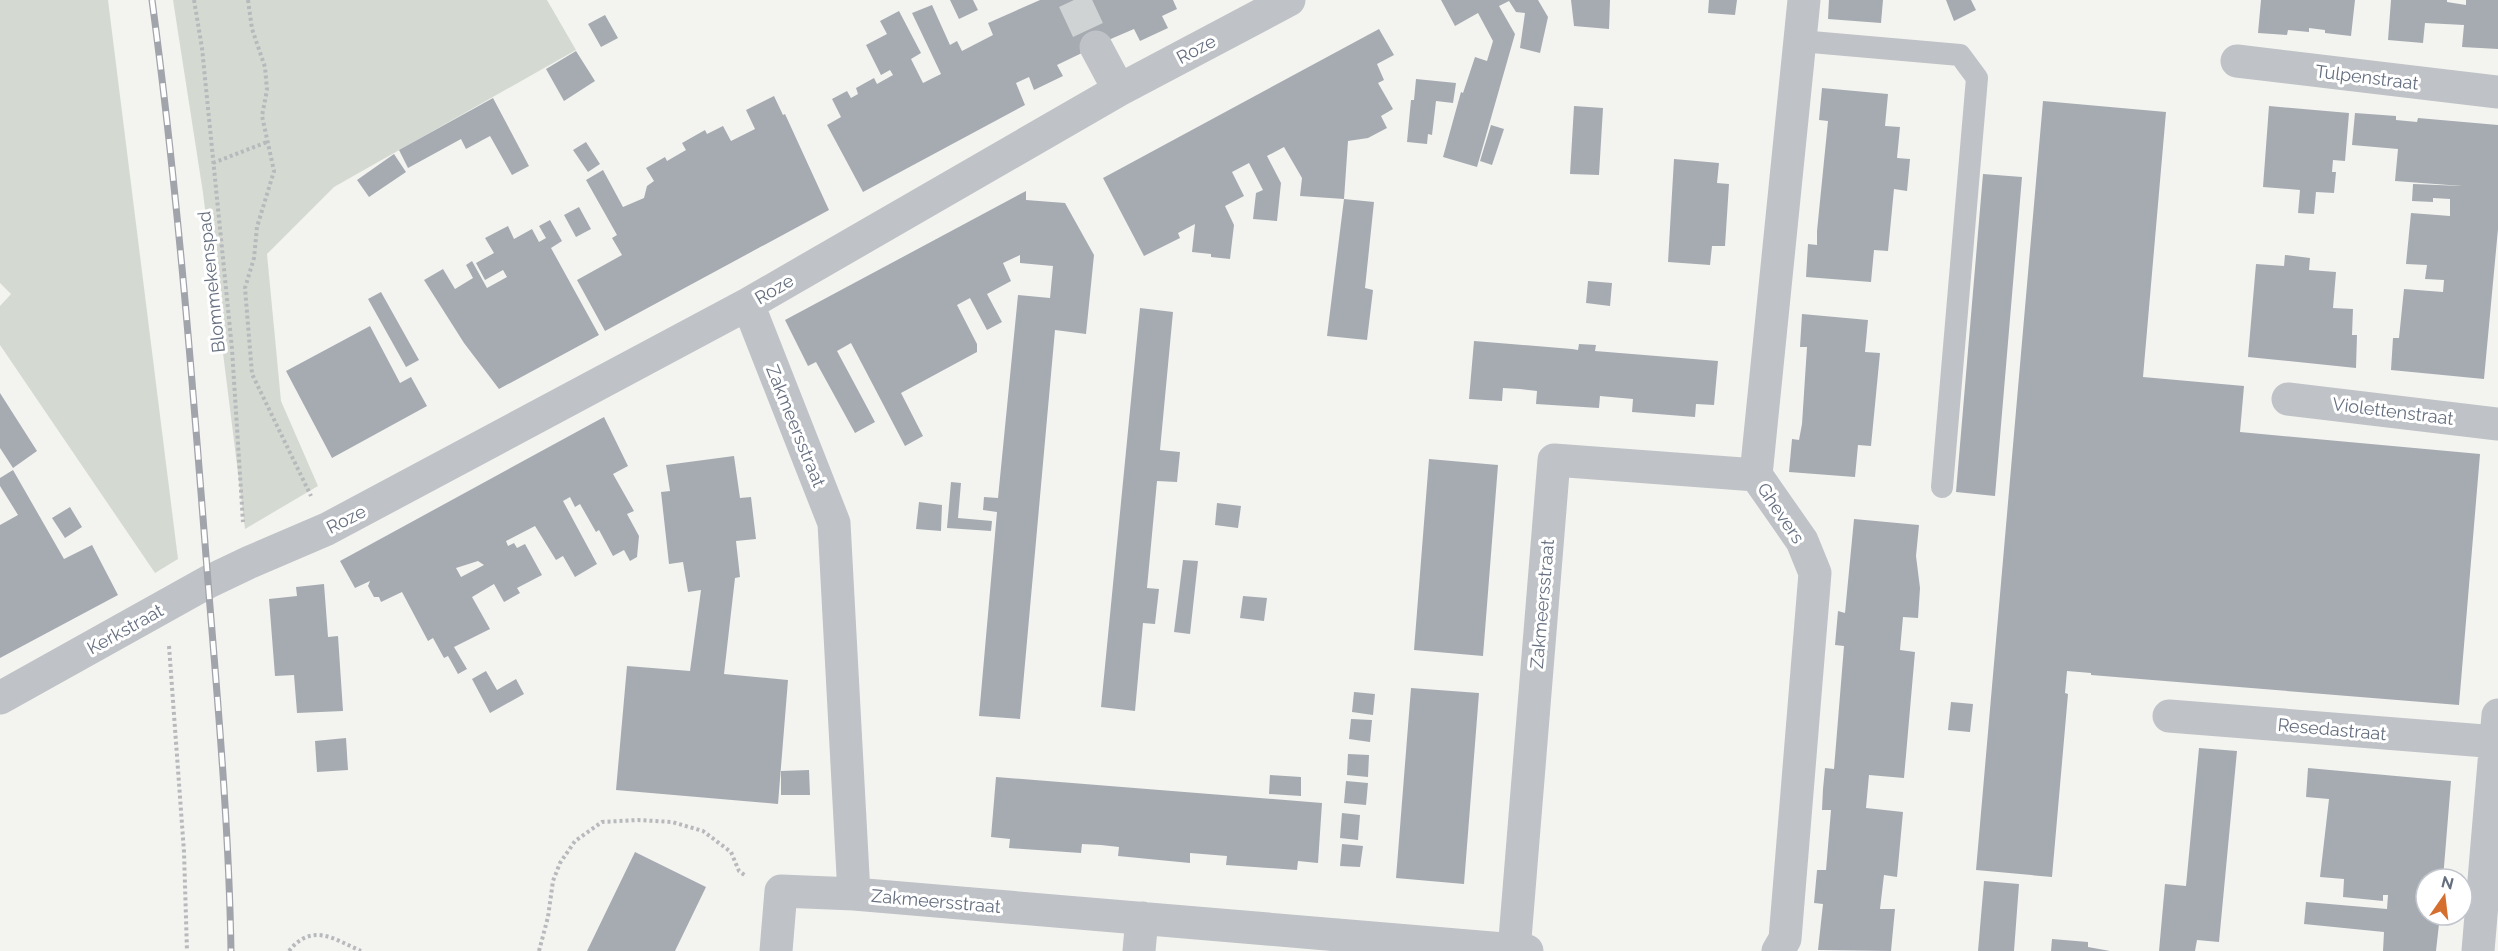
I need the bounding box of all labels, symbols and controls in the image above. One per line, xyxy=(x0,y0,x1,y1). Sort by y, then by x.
street label: Roze xyxy=(1173,30,1219,68)
street label: Tulpenstraat xyxy=(2314,60,2420,94)
street label: Blommekenspad xyxy=(193,210,229,354)
street label: Roze xyxy=(751,269,797,308)
street label: Zakmeersstraat xyxy=(762,362,830,490)
street label: Violettenstraat xyxy=(2331,393,2455,429)
street label: Ghevers xyxy=(1753,479,1809,548)
street label: Roze xyxy=(323,500,369,538)
street label: Zakmeersstraat xyxy=(1526,538,1558,670)
street label: Kerkstraat xyxy=(83,599,167,659)
street label: Resedastraat xyxy=(2277,714,2387,744)
north arrow xyxy=(2414,867,2474,927)
text: N xyxy=(2439,872,2456,894)
street label: Zakmeersstraat xyxy=(870,885,1002,917)

